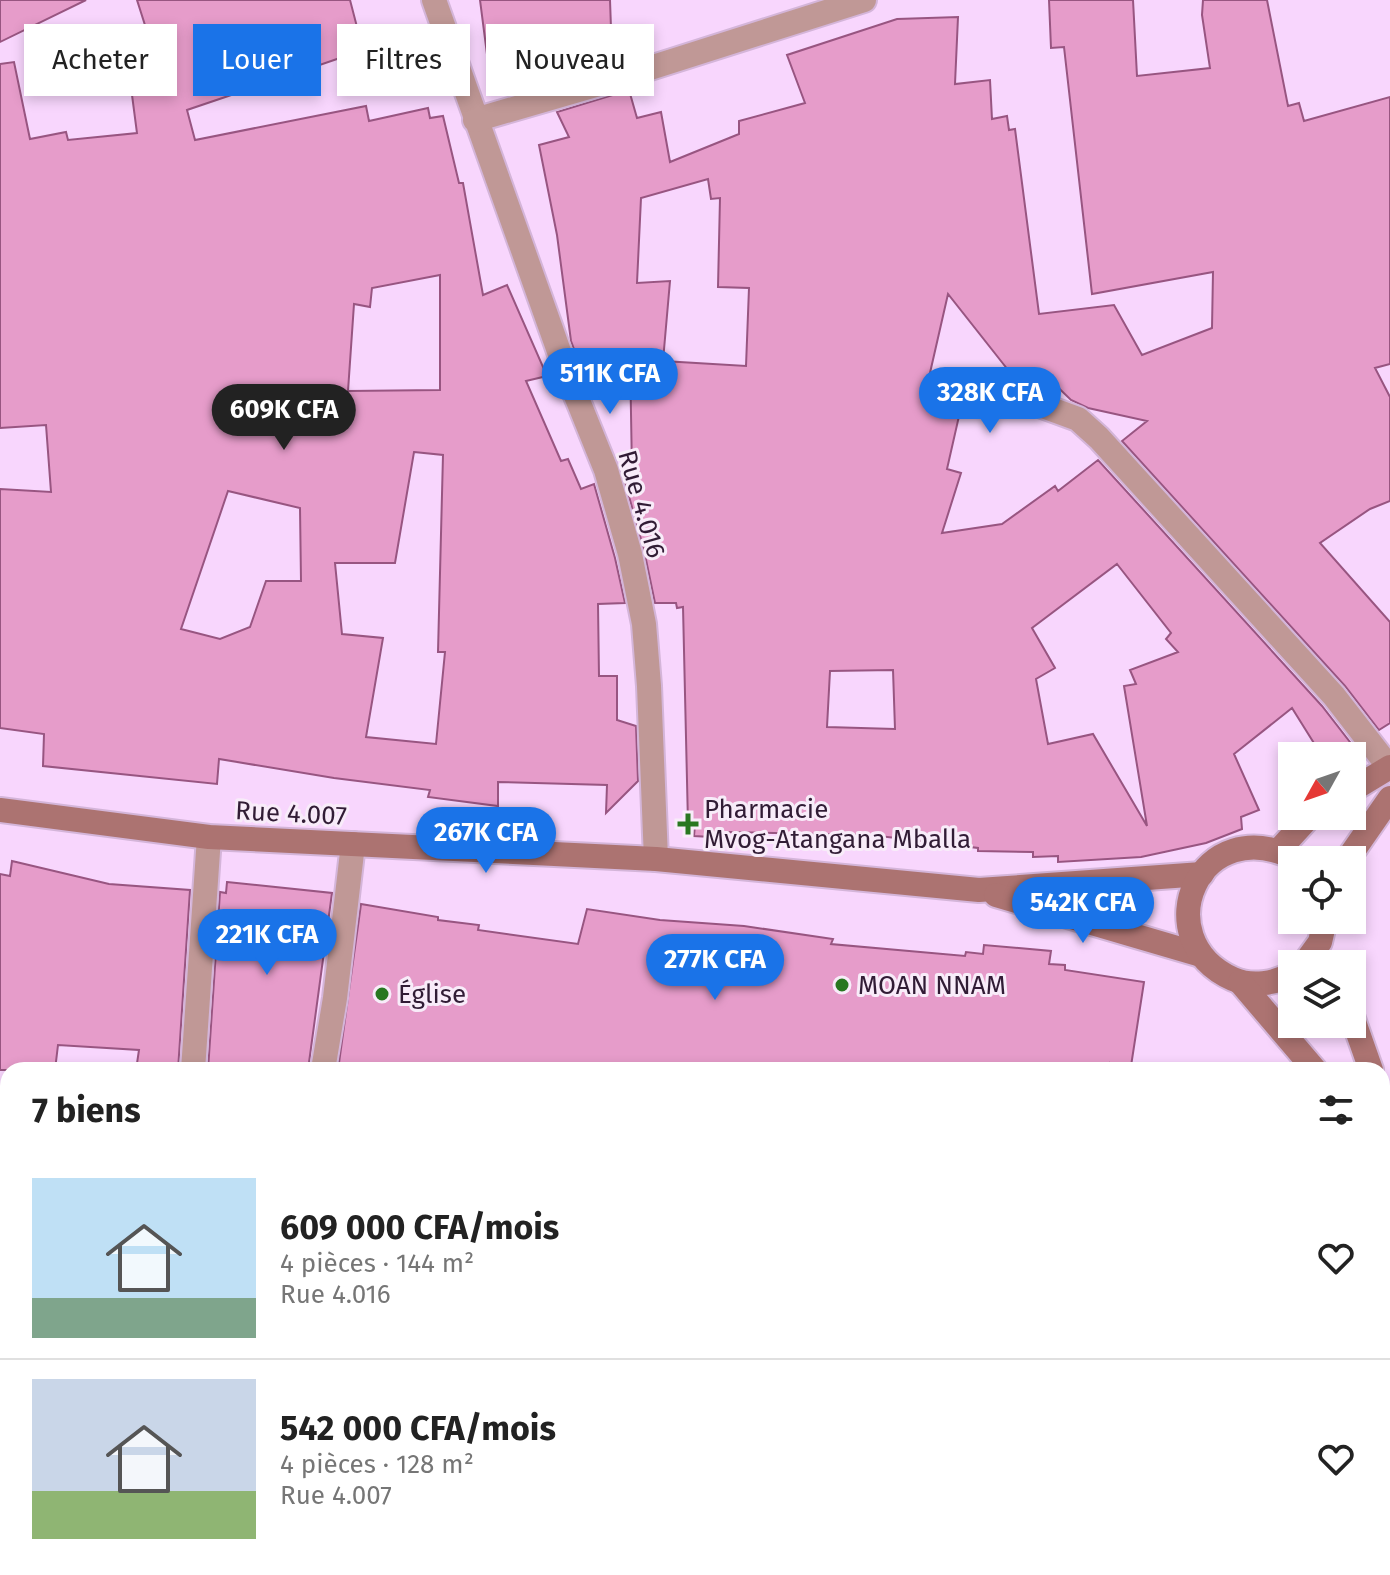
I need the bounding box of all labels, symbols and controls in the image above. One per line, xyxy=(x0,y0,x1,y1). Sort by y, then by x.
chip: Acheter xyxy=(24,24,177,96)
chip: Louer xyxy=(193,24,321,96)
chip: Filtres xyxy=(337,24,470,96)
chip: Nouveau xyxy=(486,24,654,96)
pin: 511K CFA xyxy=(527,348,693,416)
text: 511K CFA xyxy=(560,358,660,389)
pin: 328K CFA xyxy=(907,367,1073,435)
text: 328K CFA xyxy=(937,377,1043,408)
pin: 609K CFA xyxy=(201,384,367,452)
text: 609K CFA xyxy=(230,394,338,425)
street label: Rue 4.016 xyxy=(611,447,672,562)
north arrow xyxy=(1278,742,1366,830)
map controls xyxy=(1278,742,1366,1038)
place label: Pharmacie Mvog-Atangana Mballa xyxy=(704,794,971,855)
street label: Rue 4.007 xyxy=(234,795,348,832)
pin: 267K CFA xyxy=(403,807,569,875)
marker: Pharmacie Mvog-Atangana Mballa xyxy=(679,815,697,833)
text: 267K CFA xyxy=(434,817,538,848)
button: locate xyxy=(1278,846,1366,934)
pin: 542K CFA xyxy=(1000,877,1166,945)
text: 542K CFA xyxy=(1030,887,1136,918)
pin: 221K CFA xyxy=(184,909,350,977)
text: 221K CFA xyxy=(216,919,318,950)
pin: 277K CFA xyxy=(632,934,798,1002)
text: 277K CFA xyxy=(664,944,766,975)
button: layers xyxy=(1278,950,1366,1038)
place label: MOAN NNAM xyxy=(858,970,1006,1001)
marker: MOAN NNAM xyxy=(833,976,851,994)
place label: Église xyxy=(398,979,466,1010)
marker: Église xyxy=(373,985,391,1003)
icon: filters xyxy=(1314,1088,1358,1132)
text: 7 biens xyxy=(32,1090,141,1131)
text: 609 000 CFA/mois xyxy=(280,1207,559,1248)
icon: home xyxy=(96,1210,192,1306)
icon: heart xyxy=(1314,1236,1358,1280)
text: 4 pièces · 144 m² xyxy=(280,1248,474,1279)
text: Rue 4.016 xyxy=(280,1279,391,1310)
text: 542 000 CFA/mois xyxy=(280,1408,556,1449)
icon: home xyxy=(96,1411,192,1507)
icon: heart xyxy=(1314,1437,1358,1481)
text: 4 pièces · 128 m² xyxy=(280,1449,474,1480)
text: Rue 4.007 xyxy=(280,1480,392,1511)

